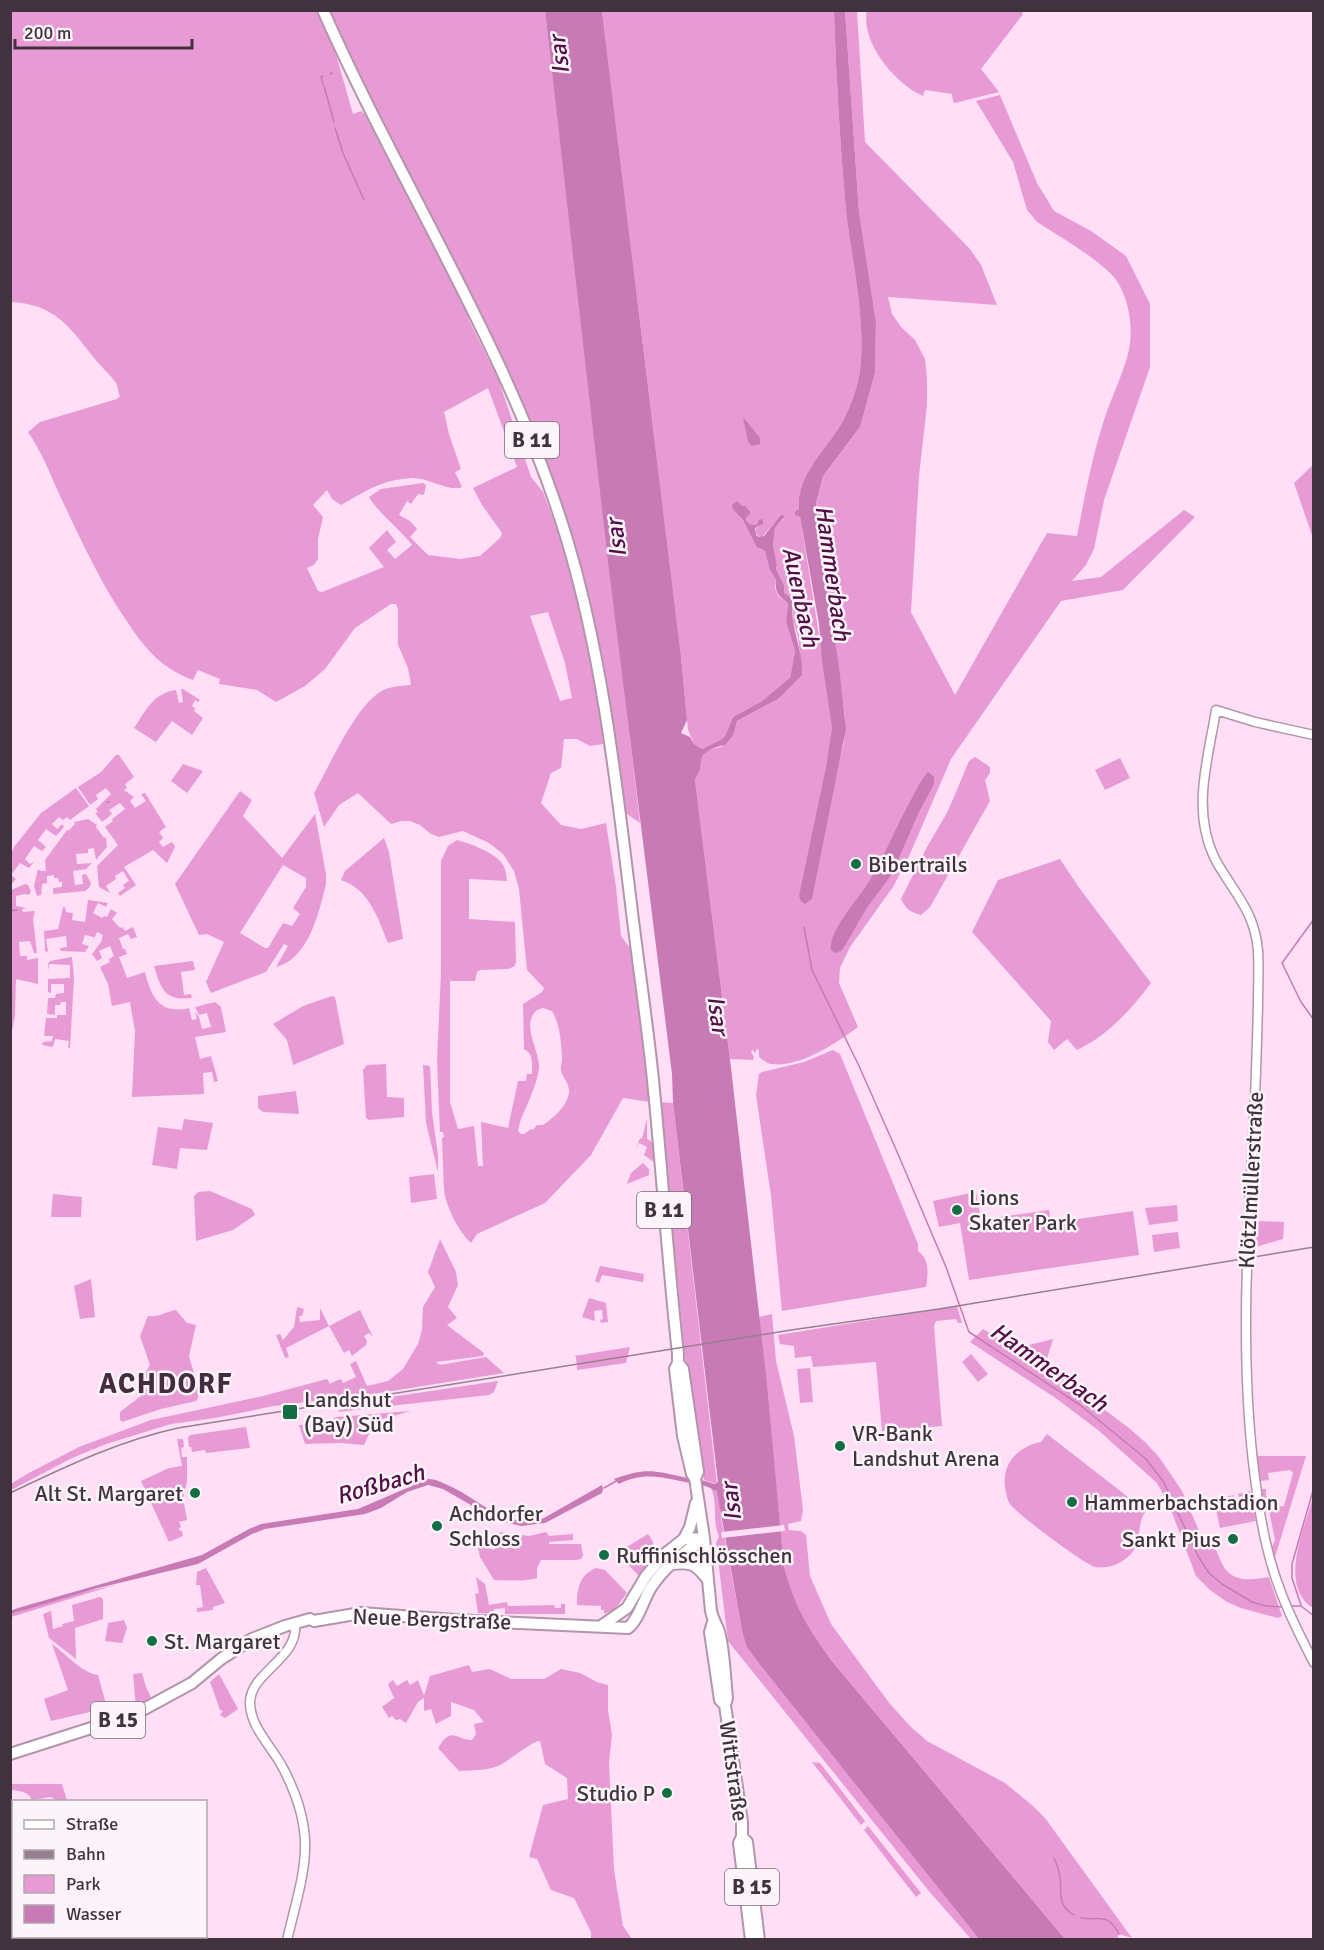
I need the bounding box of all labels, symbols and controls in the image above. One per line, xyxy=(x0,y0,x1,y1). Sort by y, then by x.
scale bar xyxy=(15,12,192,50)
text: 200 m xyxy=(24,22,71,44)
water label: Isar xyxy=(541,31,576,76)
road number: B 11 xyxy=(505,422,559,458)
water label: Hammerbach xyxy=(809,503,857,644)
water label: Isar xyxy=(598,514,633,559)
water label: Auenbach xyxy=(776,544,826,651)
place label: Bibertrails xyxy=(868,851,967,878)
marker: Bibertrails xyxy=(849,857,863,871)
water label: Isar xyxy=(700,994,736,1039)
street label: Klötzlmüllerstraße xyxy=(1233,1091,1269,1269)
place label: Lions Skater Park xyxy=(969,1184,1077,1236)
road number: B 11 xyxy=(637,1192,691,1228)
marker: Lions Skater Park xyxy=(950,1203,964,1217)
water label: Hammerbach xyxy=(984,1316,1114,1419)
district label: ACHDORF xyxy=(99,1367,233,1401)
place label: Landshut (Bay) Süd xyxy=(304,1386,394,1438)
marker: Landshut (Bay) Süd xyxy=(281,1403,299,1421)
place label: VR-Bank Landshut Arena xyxy=(852,1420,1000,1472)
marker: VR-Bank Landshut Arena xyxy=(833,1439,847,1453)
water label: Roßbach xyxy=(332,1457,429,1511)
water label: Isar xyxy=(713,1478,748,1523)
place label: Alt St. Margaret xyxy=(35,1480,183,1507)
marker: Alt St. Margaret xyxy=(188,1486,202,1500)
place label: Hammerbachstadion xyxy=(1084,1489,1279,1516)
marker: Hammerbachstadion xyxy=(1065,1495,1079,1509)
place label: Achdorfer Schloss xyxy=(449,1500,543,1552)
marker: Achdorfer Schloss xyxy=(430,1519,444,1533)
place label: Sankt Pius xyxy=(1122,1526,1221,1553)
marker: Sankt Pius xyxy=(1226,1532,1240,1546)
place label: Ruffinischlösschen xyxy=(616,1542,793,1569)
marker: Ruffinischlösschen xyxy=(597,1548,611,1562)
street label: Neue Bergstraße xyxy=(352,1603,512,1635)
place label: St. Margaret xyxy=(164,1628,281,1655)
marker: St. Margaret xyxy=(145,1634,159,1648)
road number: B 15 xyxy=(91,1702,145,1738)
street label: Wittstraße xyxy=(714,1719,754,1823)
place label: Studio P xyxy=(577,1780,655,1807)
marker: Studio P xyxy=(660,1786,674,1800)
legend xyxy=(12,1800,207,1938)
text: Straße xyxy=(66,1813,118,1835)
text: Bahn xyxy=(66,1843,106,1865)
road number: B 15 xyxy=(725,1869,779,1905)
text: Park xyxy=(66,1873,101,1895)
text: Wasser xyxy=(66,1903,122,1925)

